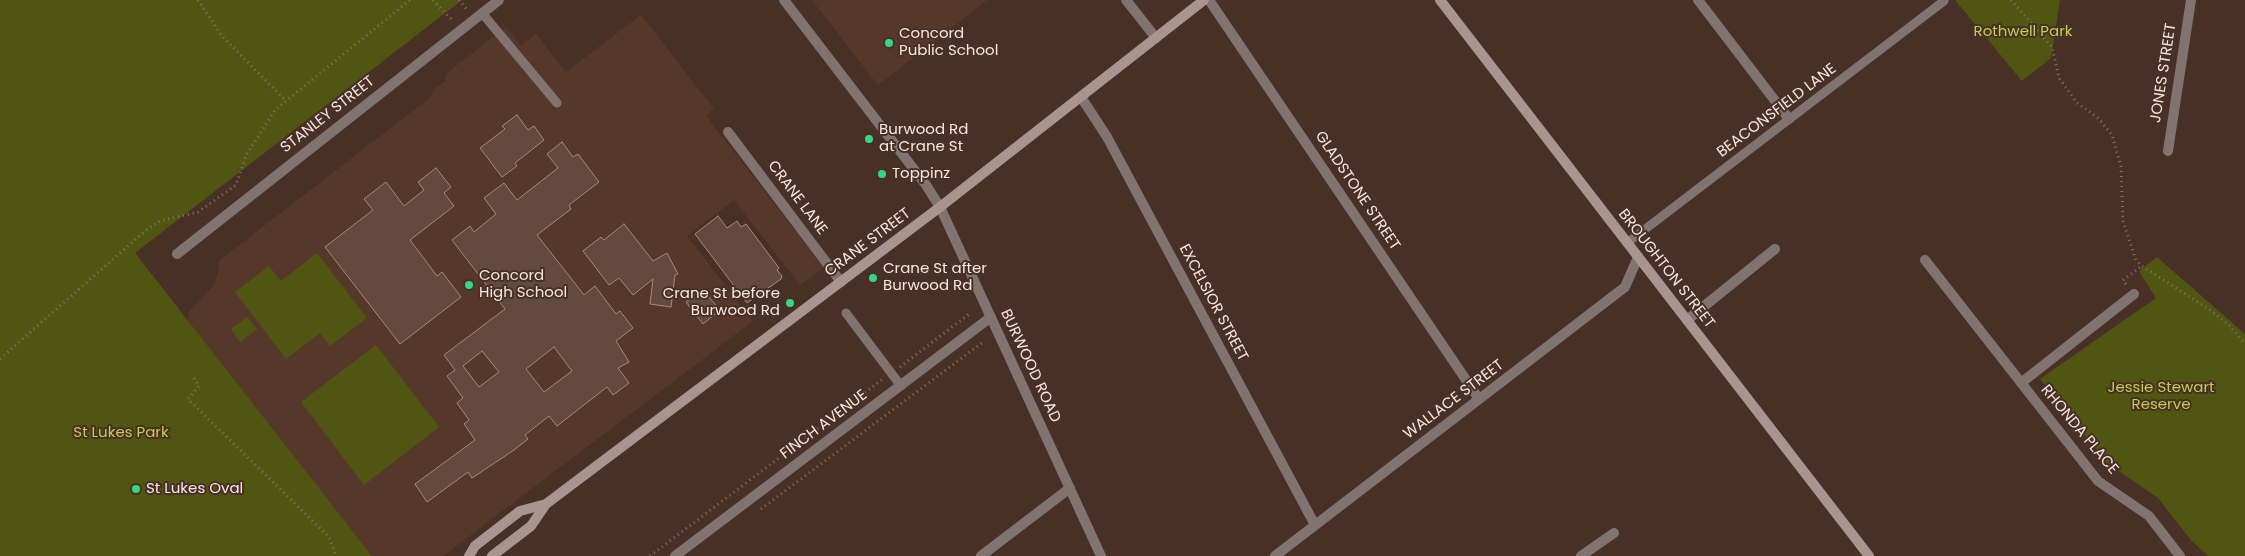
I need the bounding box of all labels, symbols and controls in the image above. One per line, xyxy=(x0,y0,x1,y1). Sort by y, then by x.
street label: JONES STREET xyxy=(2147,22,2181,124)
park label: Rothwell Park xyxy=(1974,23,2072,41)
place label: Concord Public School xyxy=(899,25,998,60)
marker: Concord Public School xyxy=(883,37,895,49)
street label: BEACONSFIELD LANE xyxy=(1714,60,1840,162)
street label: STANLEY STREET xyxy=(278,73,378,157)
place label: Burwood Rd at Crane St xyxy=(879,121,968,156)
street label: GLADSTONE STREET xyxy=(1311,128,1403,254)
marker: Burwood Rd at Crane St xyxy=(863,133,875,145)
street label: CRANE LANE xyxy=(763,157,831,239)
place label: Toppinz xyxy=(892,165,950,183)
marker: Toppinz xyxy=(876,168,888,180)
street label: CRANE STREET xyxy=(822,205,914,281)
street label: BROUGHTON STREET xyxy=(1614,206,1718,332)
street label: EXCELSIOR STREET xyxy=(1175,242,1251,364)
place label: Crane St after Burwood Rd xyxy=(883,260,987,295)
place label: Concord High School xyxy=(479,267,567,302)
marker: Crane St after Burwood Rd xyxy=(867,272,879,284)
marker: Concord High School xyxy=(463,279,475,291)
place label: Crane St before Burwood Rd xyxy=(663,285,780,320)
marker: Crane St before Burwood Rd xyxy=(784,297,796,309)
street label: BURWOOD ROAD xyxy=(996,307,1064,425)
street label: WALLACE STREET xyxy=(1400,357,1508,443)
park label: Jessie Stewart Reserve xyxy=(2108,379,2214,414)
street label: RHONDA PLACE xyxy=(2036,382,2122,478)
street label: FINCH AVENUE xyxy=(777,386,871,464)
park label: St Lukes Park xyxy=(73,424,169,442)
place label: St Lukes Oval xyxy=(146,480,243,498)
marker: St Lukes Oval xyxy=(130,483,142,495)

